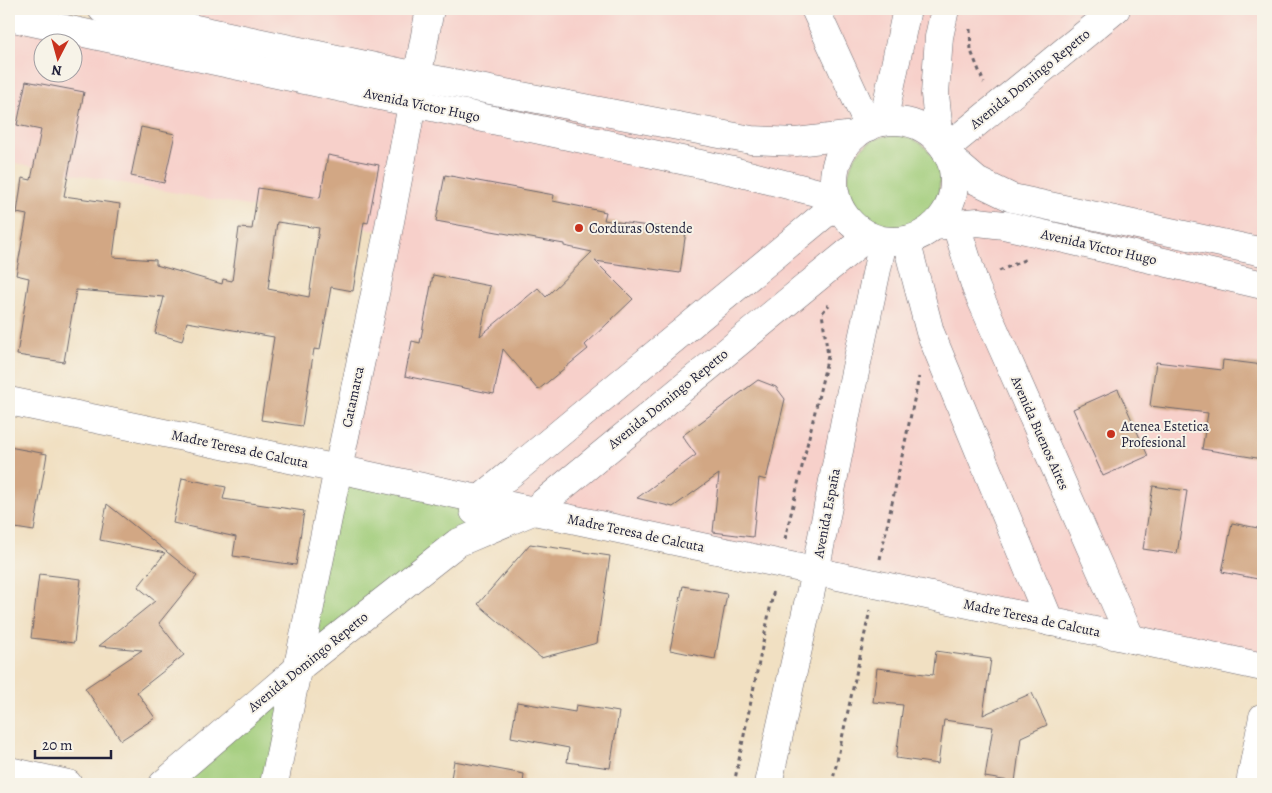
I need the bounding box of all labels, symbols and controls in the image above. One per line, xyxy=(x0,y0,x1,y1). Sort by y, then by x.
street label: Avenida Domingo Repetto xyxy=(965,24,1094,134)
north arrow xyxy=(32,32,82,82)
text: N xyxy=(51,60,63,80)
street label: Avenida Víctor Hugo xyxy=(361,83,482,127)
place label: Corduras Ostende xyxy=(589,219,693,238)
marker: Corduras Ostende xyxy=(573,222,585,234)
street label: Avenida Víctor Hugo xyxy=(1038,224,1159,270)
street label: Avenida Domingo Repetto xyxy=(603,344,732,454)
street label: Catamarca xyxy=(337,364,369,429)
street label: Avenida Buenos Aires xyxy=(1006,372,1074,493)
place label: Atenea Estetica Profesional xyxy=(1120,417,1209,452)
street label: Madre Teresa de Calcuta xyxy=(170,425,311,473)
marker: Atenea Estetica Profesional xyxy=(1105,428,1117,440)
street label: Avenida España xyxy=(809,466,845,560)
street label: Madre Teresa de Calcuta xyxy=(566,509,707,557)
street label: Madre Teresa de Calcuta xyxy=(962,594,1103,642)
street label: Avenida Domingo Repetto xyxy=(243,607,372,717)
scale bar xyxy=(35,728,111,760)
text: 20 m xyxy=(42,735,73,755)

